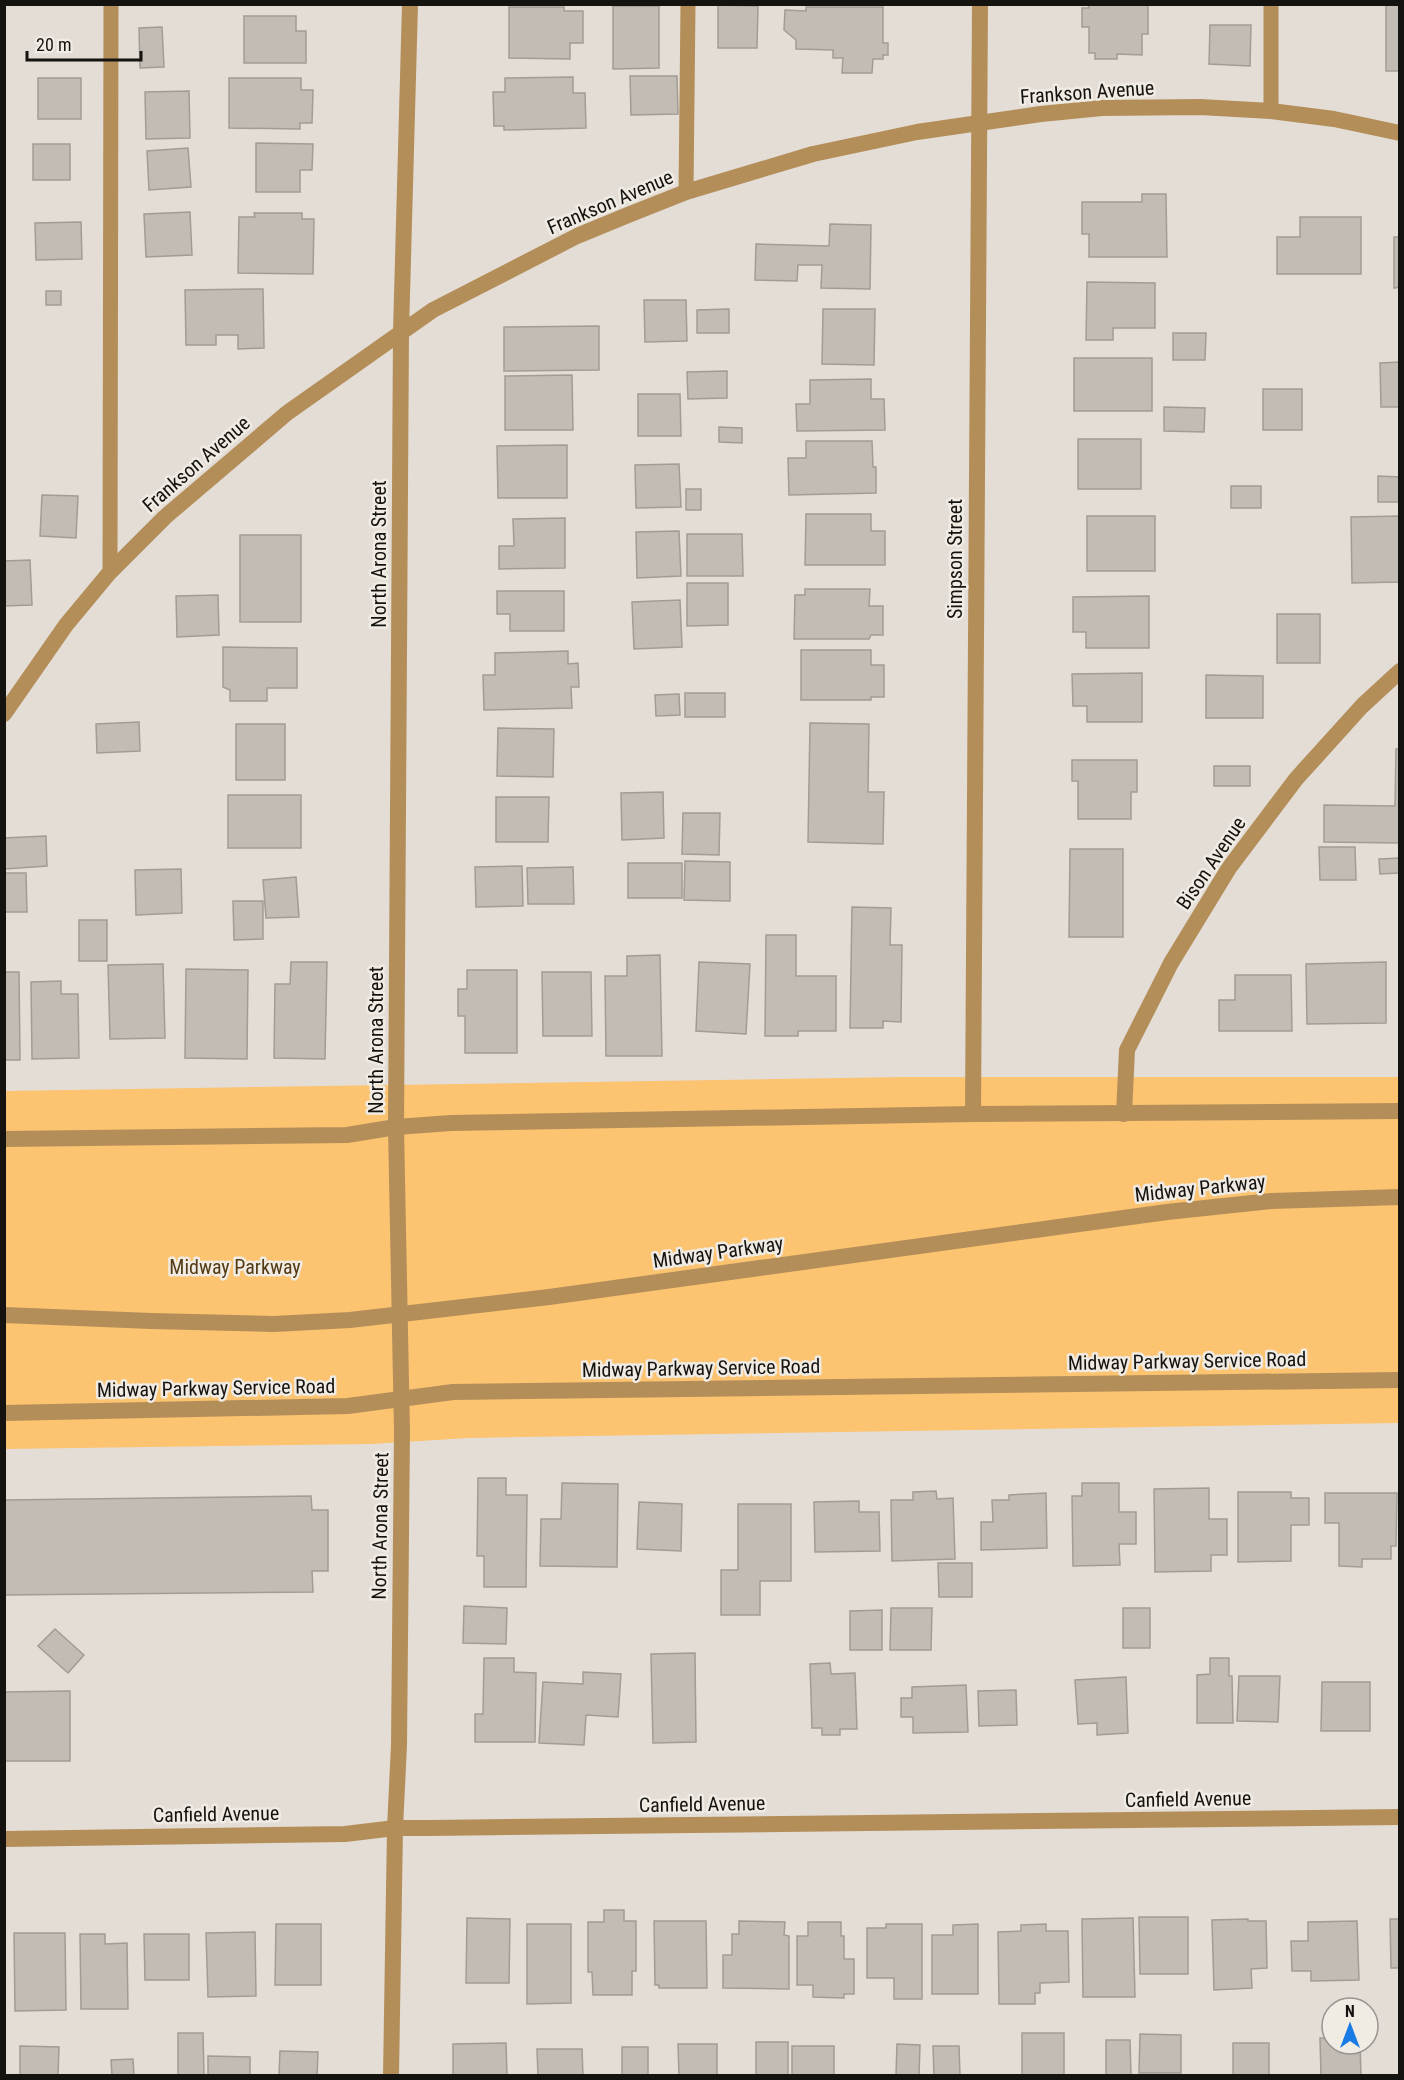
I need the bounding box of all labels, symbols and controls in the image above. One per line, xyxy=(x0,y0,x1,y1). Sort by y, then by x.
scale bar xyxy=(27,24,141,62)
text: 20 m xyxy=(36,34,71,55)
street label: Frankson Avenue xyxy=(1019,75,1155,109)
street label: Frankson Avenue xyxy=(543,165,677,239)
street label: Frankson Avenue xyxy=(137,411,255,517)
street label: North Arona Street xyxy=(367,480,391,628)
street label: Simpson Street xyxy=(943,499,967,619)
street label: Bison Avenue xyxy=(1171,812,1251,914)
street label: North Arona Street xyxy=(364,966,388,1114)
street label: Midway Parkway xyxy=(1133,1169,1267,1207)
street label: Midway Parkway xyxy=(651,1231,785,1273)
park label: Midway Parkway xyxy=(169,1255,301,1279)
street label: Midway Parkway Service Road xyxy=(1068,1347,1306,1375)
street label: Midway Parkway Service Road xyxy=(582,1354,820,1382)
street label: Midway Parkway Service Road xyxy=(97,1374,335,1402)
street label: North Arona Street xyxy=(367,1452,393,1600)
street label: Canfield Avenue xyxy=(1125,1786,1251,1812)
street label: Canfield Avenue xyxy=(639,1791,765,1817)
street label: Canfield Avenue xyxy=(153,1801,279,1827)
north arrow xyxy=(1320,1996,1380,2056)
text: N xyxy=(1345,2002,1355,2021)

